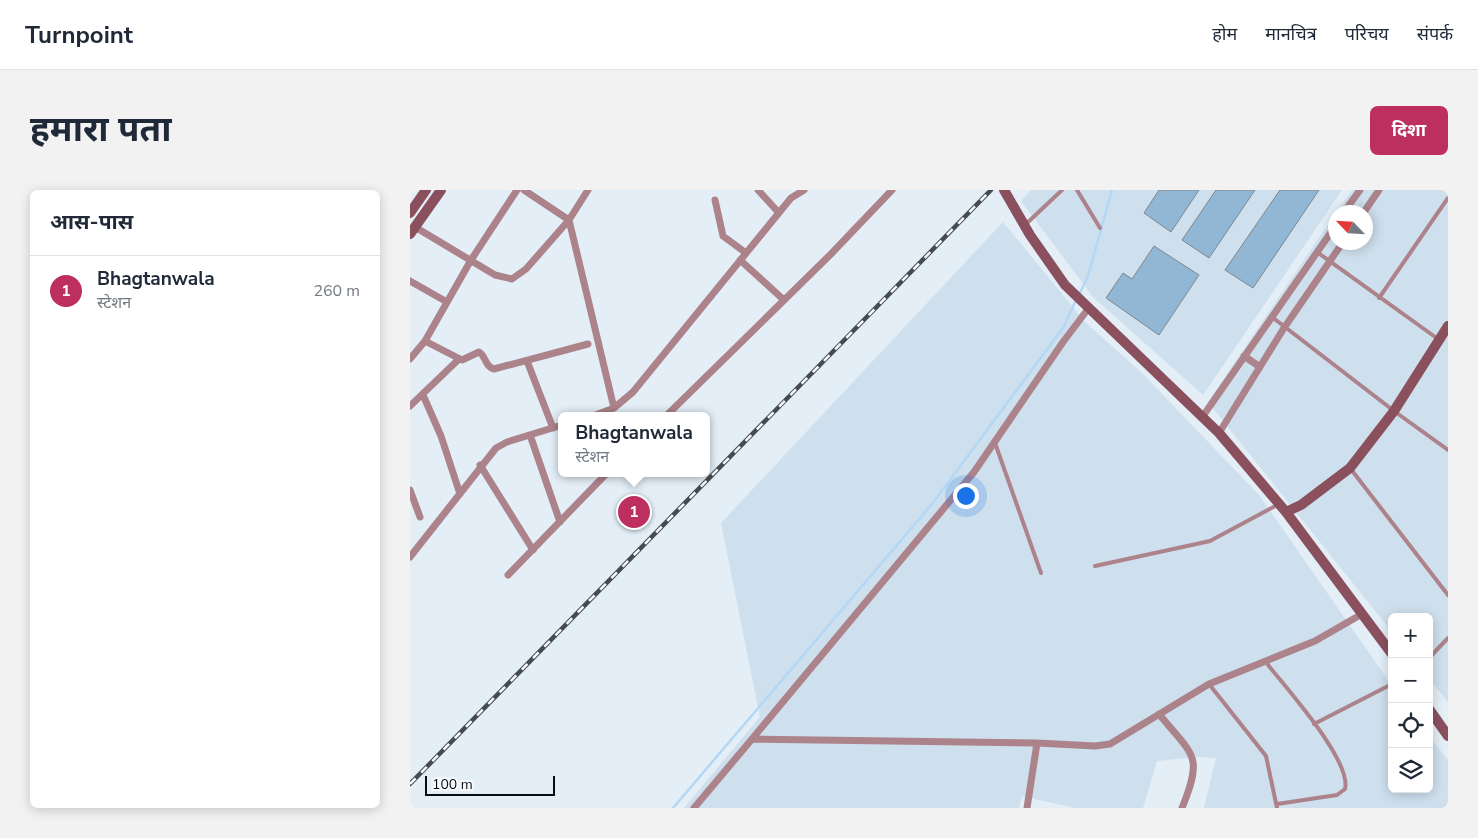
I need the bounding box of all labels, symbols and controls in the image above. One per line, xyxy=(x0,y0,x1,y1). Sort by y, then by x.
text: Turnpoint xyxy=(25,19,133,51)
text: होम xyxy=(1212,22,1237,46)
text: मानचित्र xyxy=(1265,22,1317,46)
text: परिचय xyxy=(1345,22,1389,46)
text: संपर्क xyxy=(1417,22,1453,46)
text: हमारा पता xyxy=(30,106,172,153)
button: दिशा xyxy=(1370,106,1448,155)
north arrow xyxy=(1328,205,1373,250)
text: आस-पास xyxy=(50,208,133,236)
text: Bhagtanwala xyxy=(97,266,215,292)
text: 1 xyxy=(61,280,71,302)
text: 260 m xyxy=(313,280,360,302)
text: स्टेशन xyxy=(97,292,131,314)
popup xyxy=(558,412,710,477)
text: Bhagtanwala xyxy=(575,420,693,446)
text: स्टेशन xyxy=(575,446,609,468)
your location xyxy=(953,483,979,509)
pin: 1 xyxy=(618,493,650,531)
map controls xyxy=(1388,613,1433,793)
button: + xyxy=(1388,613,1433,658)
button: − xyxy=(1388,658,1433,703)
button: locate xyxy=(1388,703,1433,748)
button: layers xyxy=(1388,748,1433,793)
scale bar xyxy=(425,773,555,796)
text: 100 m xyxy=(432,775,473,794)

